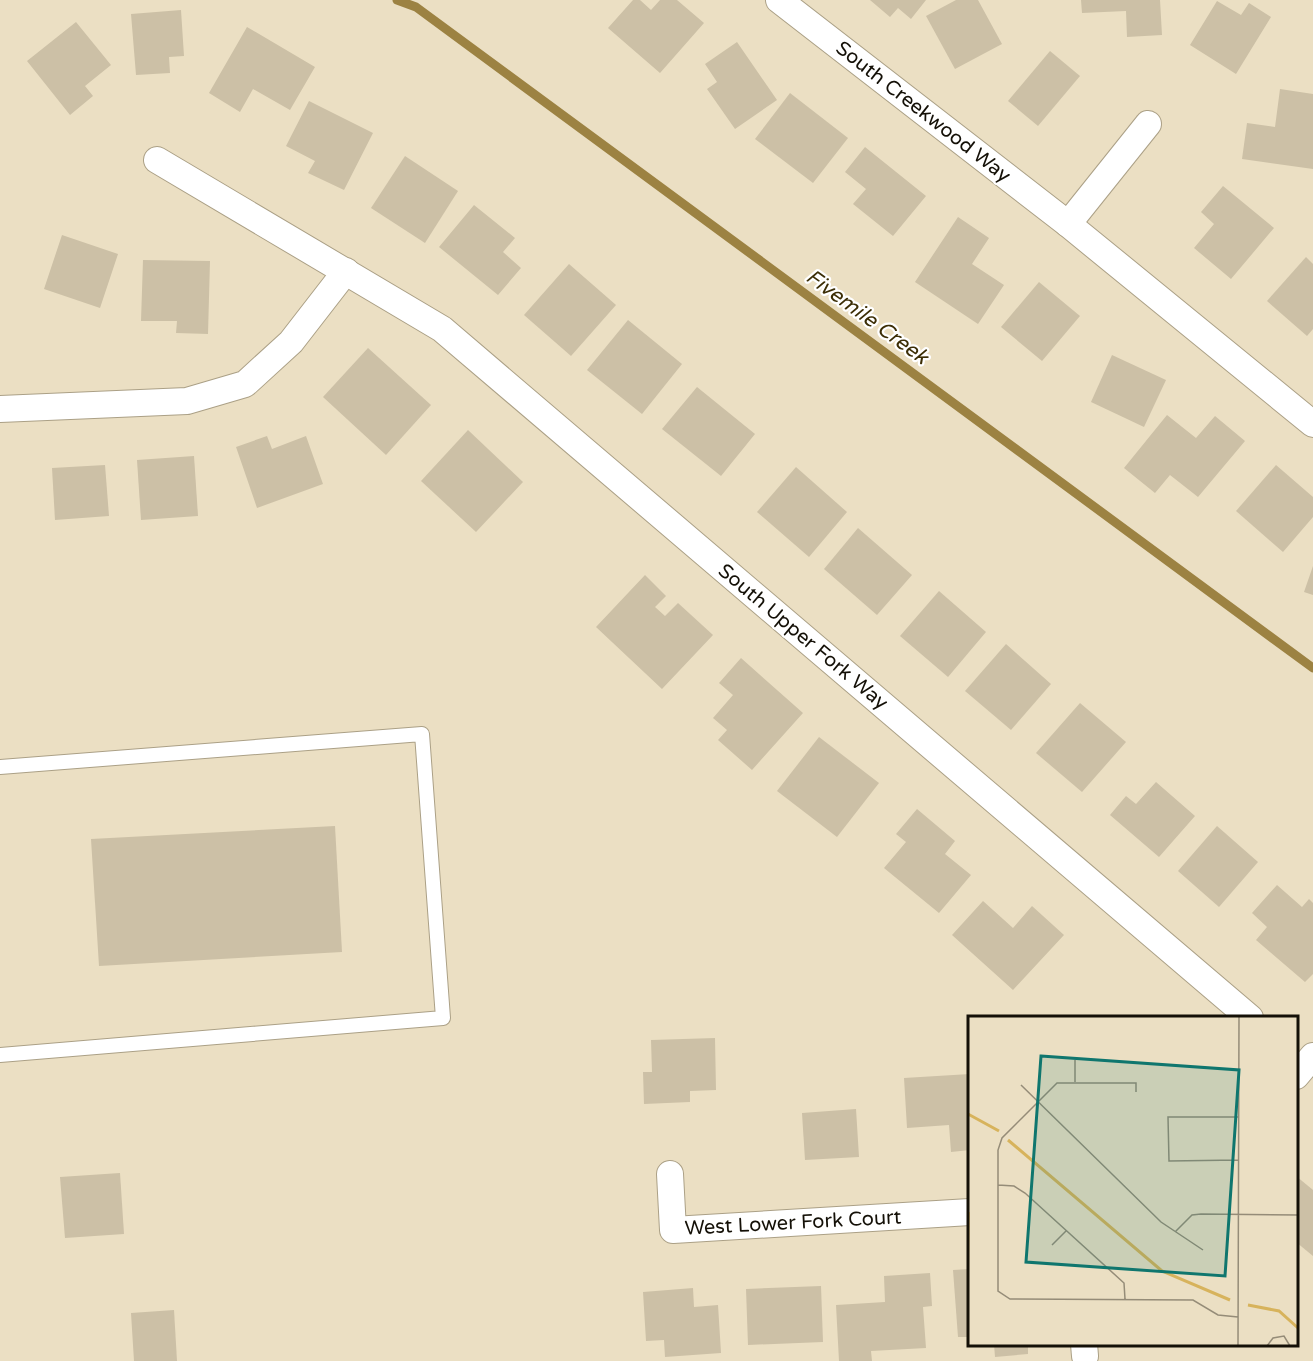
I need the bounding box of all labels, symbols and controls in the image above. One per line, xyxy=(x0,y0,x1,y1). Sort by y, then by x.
street label: South Creekwood Way xyxy=(831,36,1015,188)
water label: Fivemile Creek xyxy=(801,264,934,371)
street label: South Upper Fork Way xyxy=(713,559,893,715)
inset map xyxy=(968,1016,1298,1346)
street label: West Lower Fork Court xyxy=(684,1205,902,1241)

